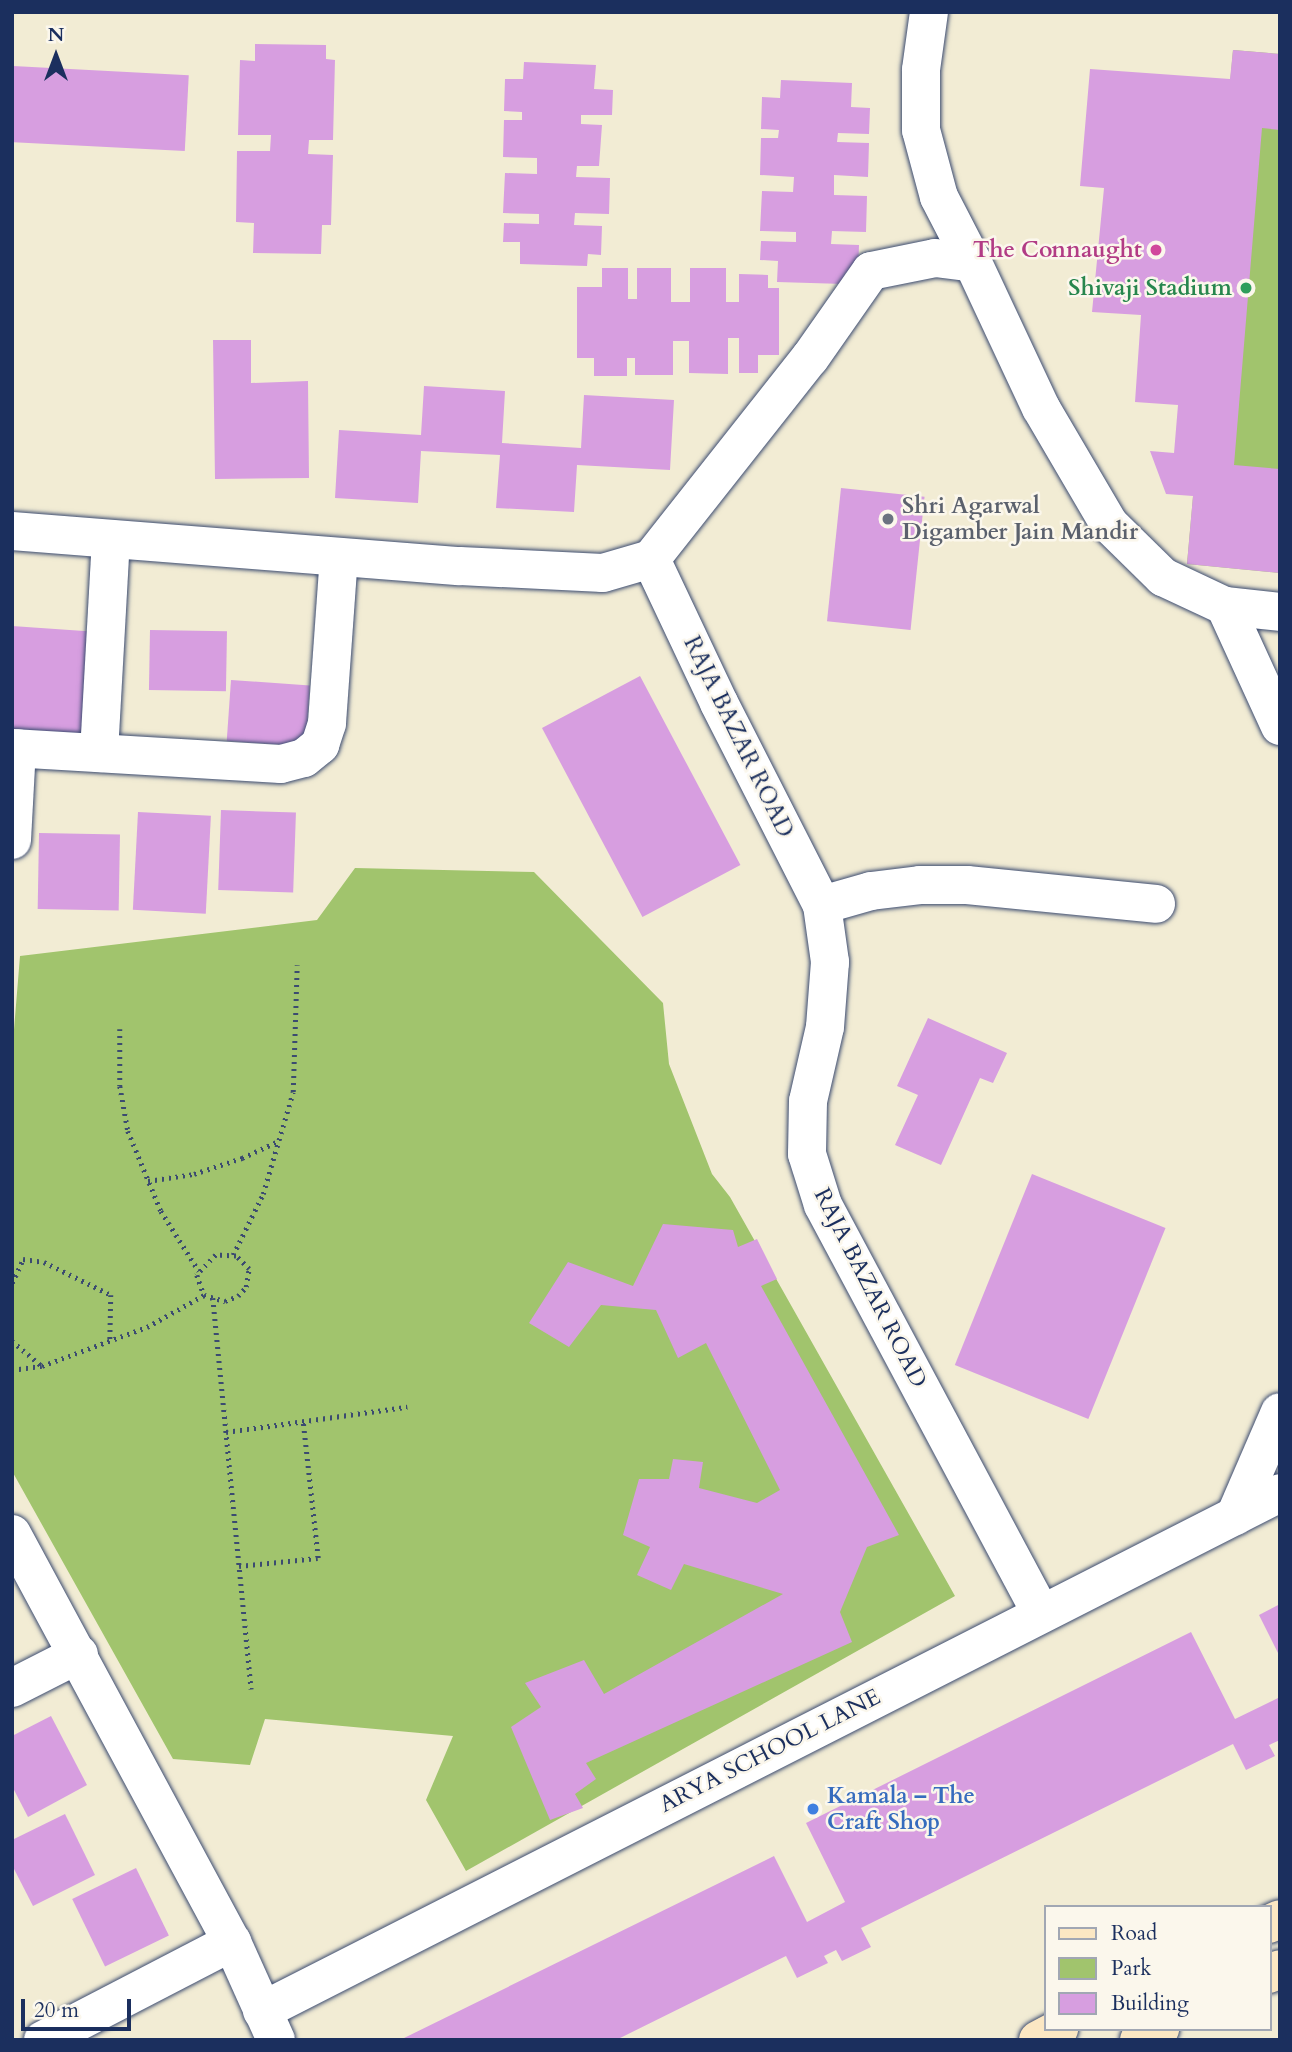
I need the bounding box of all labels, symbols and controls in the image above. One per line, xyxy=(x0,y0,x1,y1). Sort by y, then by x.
north arrow xyxy=(21,21,91,91)
text: N xyxy=(48,22,64,48)
place label: The Connaught xyxy=(973,236,1142,264)
marker: The Connaught xyxy=(1148,242,1164,258)
place label: Shivaji Stadium xyxy=(1068,274,1232,302)
marker: Shivaji Stadium xyxy=(1238,280,1254,296)
place label: Shri Agarwal Digamber Jain Mandir xyxy=(902,492,1138,546)
marker: Shri Agarwal Digamber Jain Mandir xyxy=(880,511,896,527)
street label: RAJA BAZAR ROAD xyxy=(677,632,799,842)
street label: RAJA BAZAR ROAD xyxy=(808,1184,932,1392)
street label: ARYA SCHOOL LANE xyxy=(655,1683,885,1819)
place label: Kamala – The Craft Shop xyxy=(827,1782,975,1836)
marker: Kamala – The Craft Shop xyxy=(805,1801,821,1817)
legend xyxy=(1044,1905,1271,2031)
text: Road xyxy=(1111,1919,1157,1948)
text: Park xyxy=(1111,1954,1151,1983)
scale bar xyxy=(24,1986,135,2030)
text: Building xyxy=(1111,1989,1189,2018)
text: 20 m xyxy=(34,1996,79,2025)

